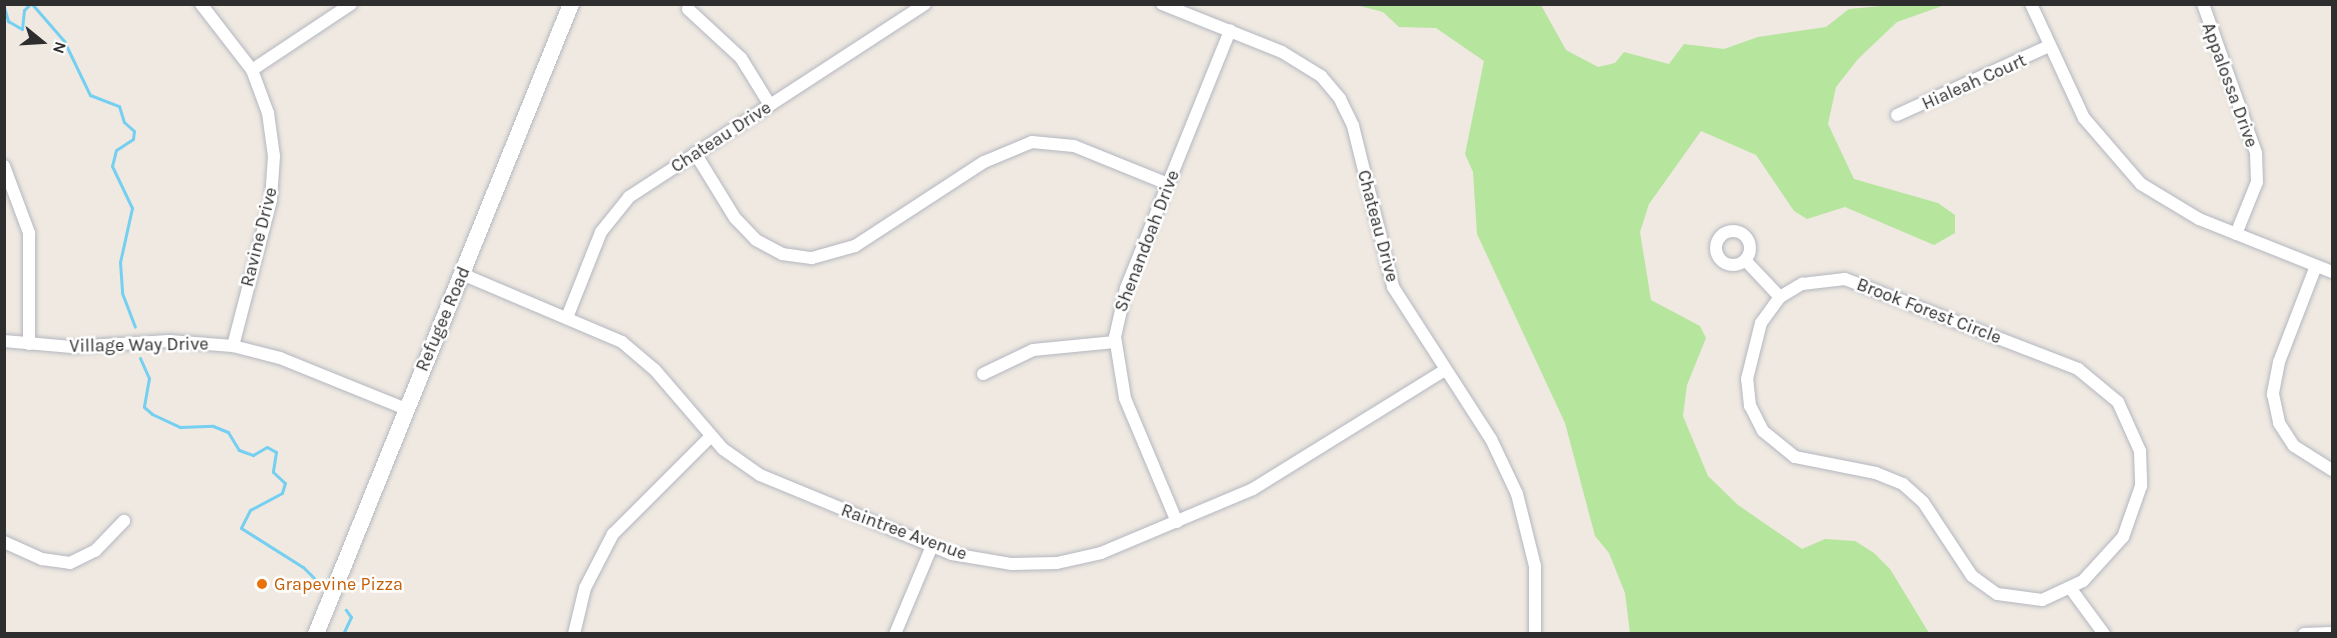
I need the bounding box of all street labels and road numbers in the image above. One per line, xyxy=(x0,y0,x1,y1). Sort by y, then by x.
street label: Appalossa Drive xyxy=(2197,20,2263,150)
street label: Hialeah Court xyxy=(1919,49,2029,115)
street label: Chateau Drive xyxy=(667,97,775,177)
street label: Shenandoah Drive xyxy=(1110,167,1184,315)
street label: Chateau Drive xyxy=(1353,168,1403,284)
street label: Ravine Drive xyxy=(236,185,282,289)
street label: Refugee Road xyxy=(411,263,475,375)
street label: Brook Forest Circle xyxy=(1854,273,2004,349)
street label: Village Way Drive xyxy=(69,333,209,357)
street label: Raintree Avenue xyxy=(838,499,970,565)

